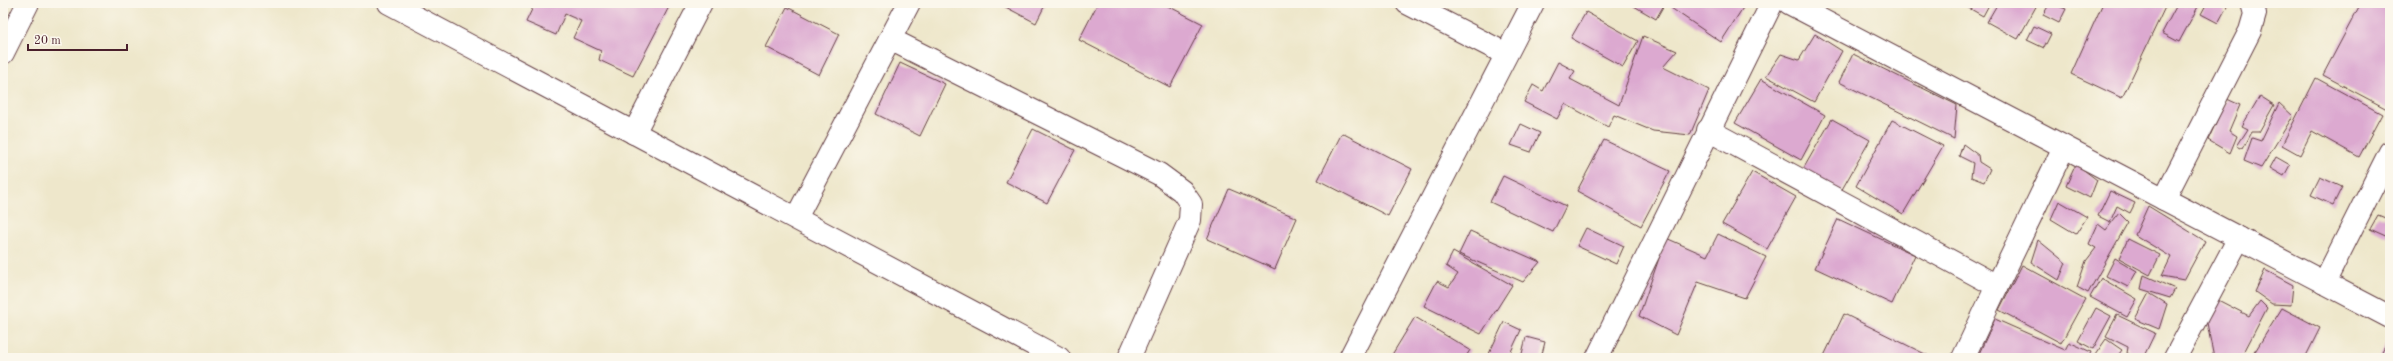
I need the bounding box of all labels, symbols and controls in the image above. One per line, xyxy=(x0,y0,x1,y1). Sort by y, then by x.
scale bar xyxy=(28,26,127,52)
text: 20 m xyxy=(34,35,61,47)

